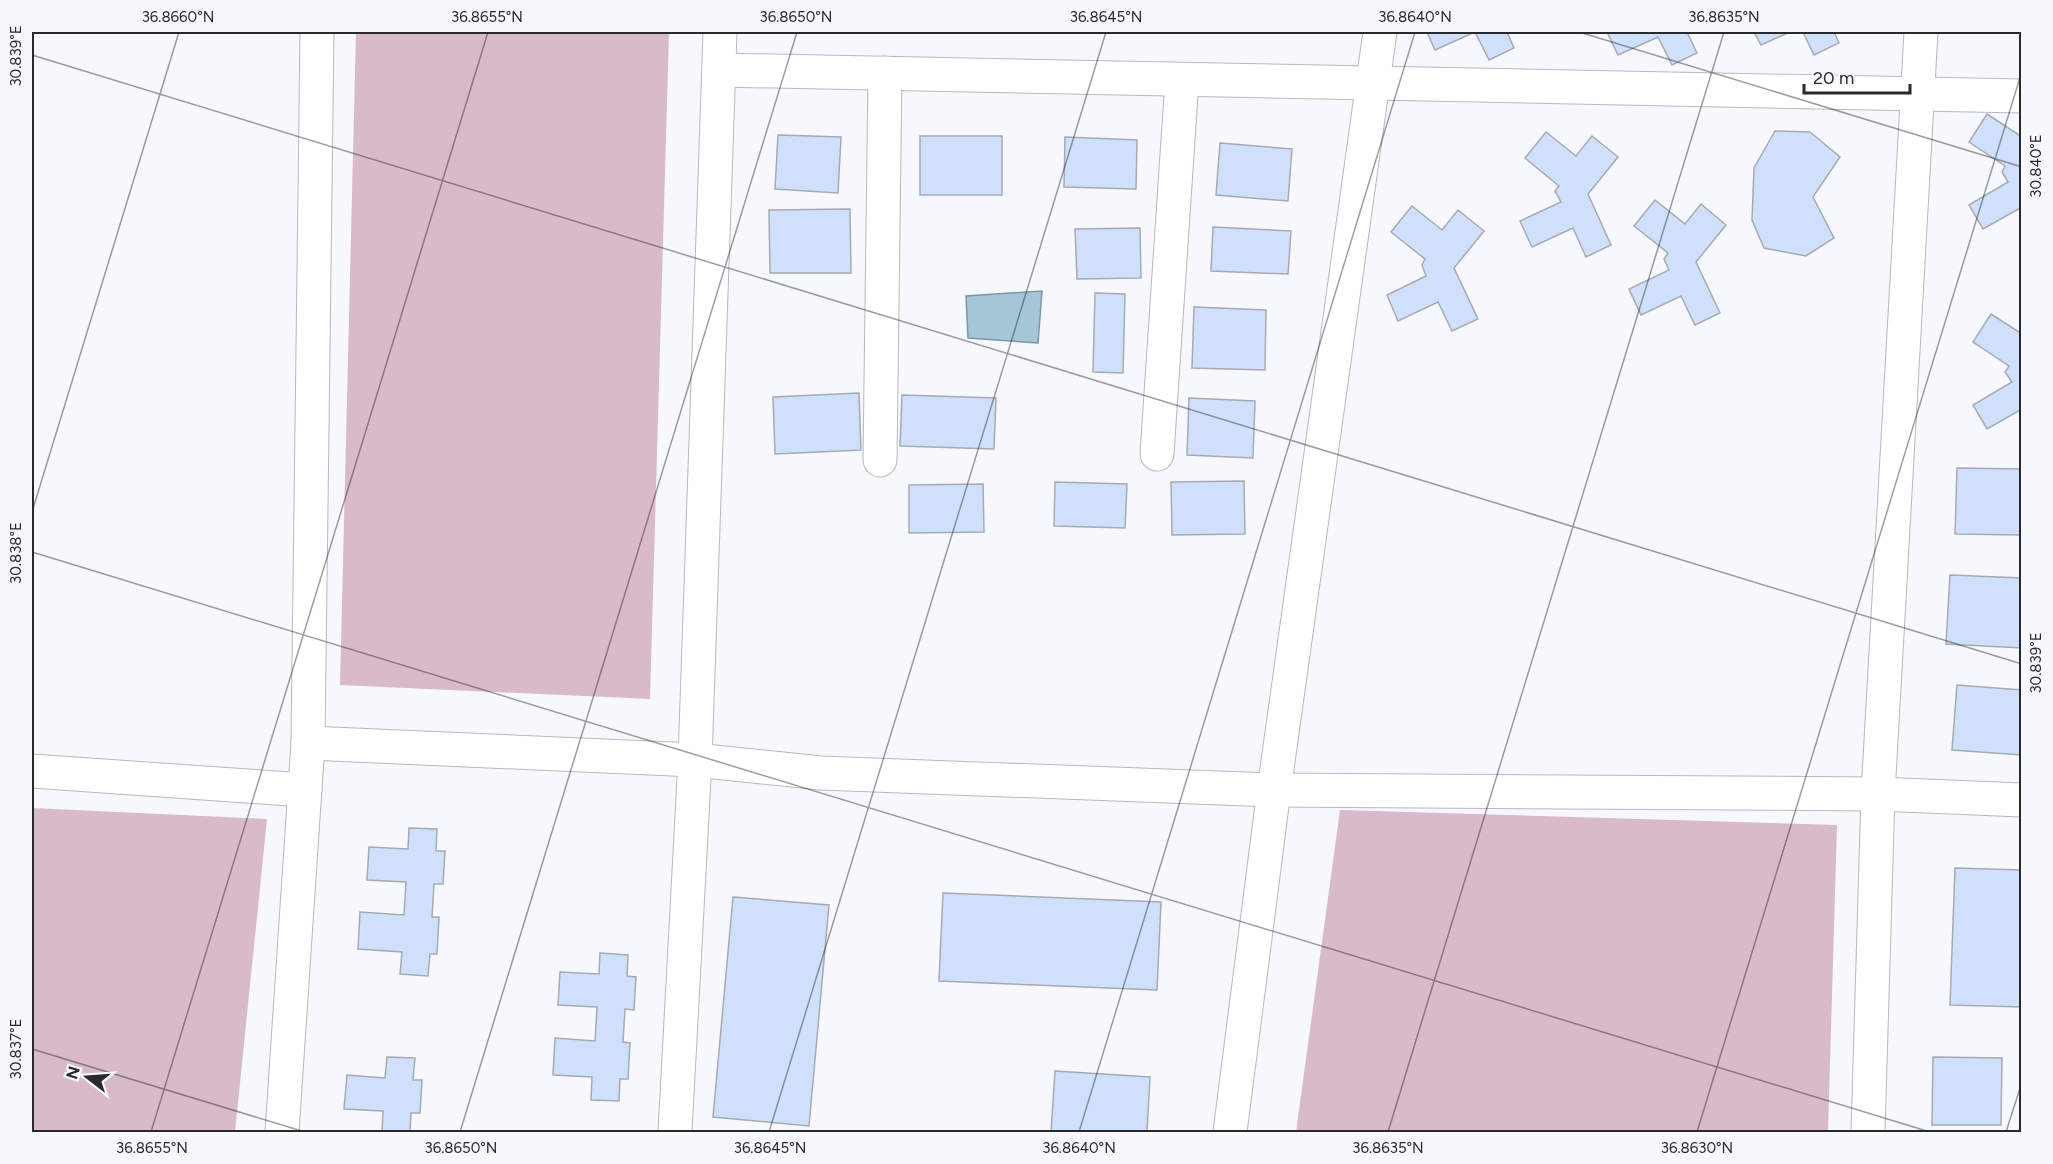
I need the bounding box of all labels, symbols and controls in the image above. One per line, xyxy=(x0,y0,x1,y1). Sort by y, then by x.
text: 36.8660°N xyxy=(142,8,214,26)
text: 36.8655°N xyxy=(451,8,523,26)
text: 36.8650°N xyxy=(760,8,832,26)
text: 36.8645°N xyxy=(1070,8,1142,26)
text: 36.8640°N xyxy=(1378,8,1452,26)
text: 36.8635°N xyxy=(1688,8,1760,26)
text: 30.839°E xyxy=(7,25,25,87)
scale bar xyxy=(1804,57,1910,95)
text: 20 m xyxy=(1813,67,1854,89)
text: 30.840°E xyxy=(2027,134,2045,198)
text: 30.838°E xyxy=(7,522,25,584)
text: 30.839°E xyxy=(2027,632,2045,694)
text: 30.837°E xyxy=(7,1019,25,1079)
north arrow xyxy=(57,1047,117,1107)
text: N xyxy=(62,1064,84,1081)
text: 36.8655°N xyxy=(116,1139,188,1157)
text: 36.8650°N xyxy=(425,1139,497,1157)
text: 36.8645°N xyxy=(734,1139,806,1157)
text: 36.8640°N xyxy=(1042,1139,1116,1157)
text: 36.8635°N xyxy=(1352,1139,1424,1157)
text: 36.8630°N xyxy=(1661,1139,1733,1157)

